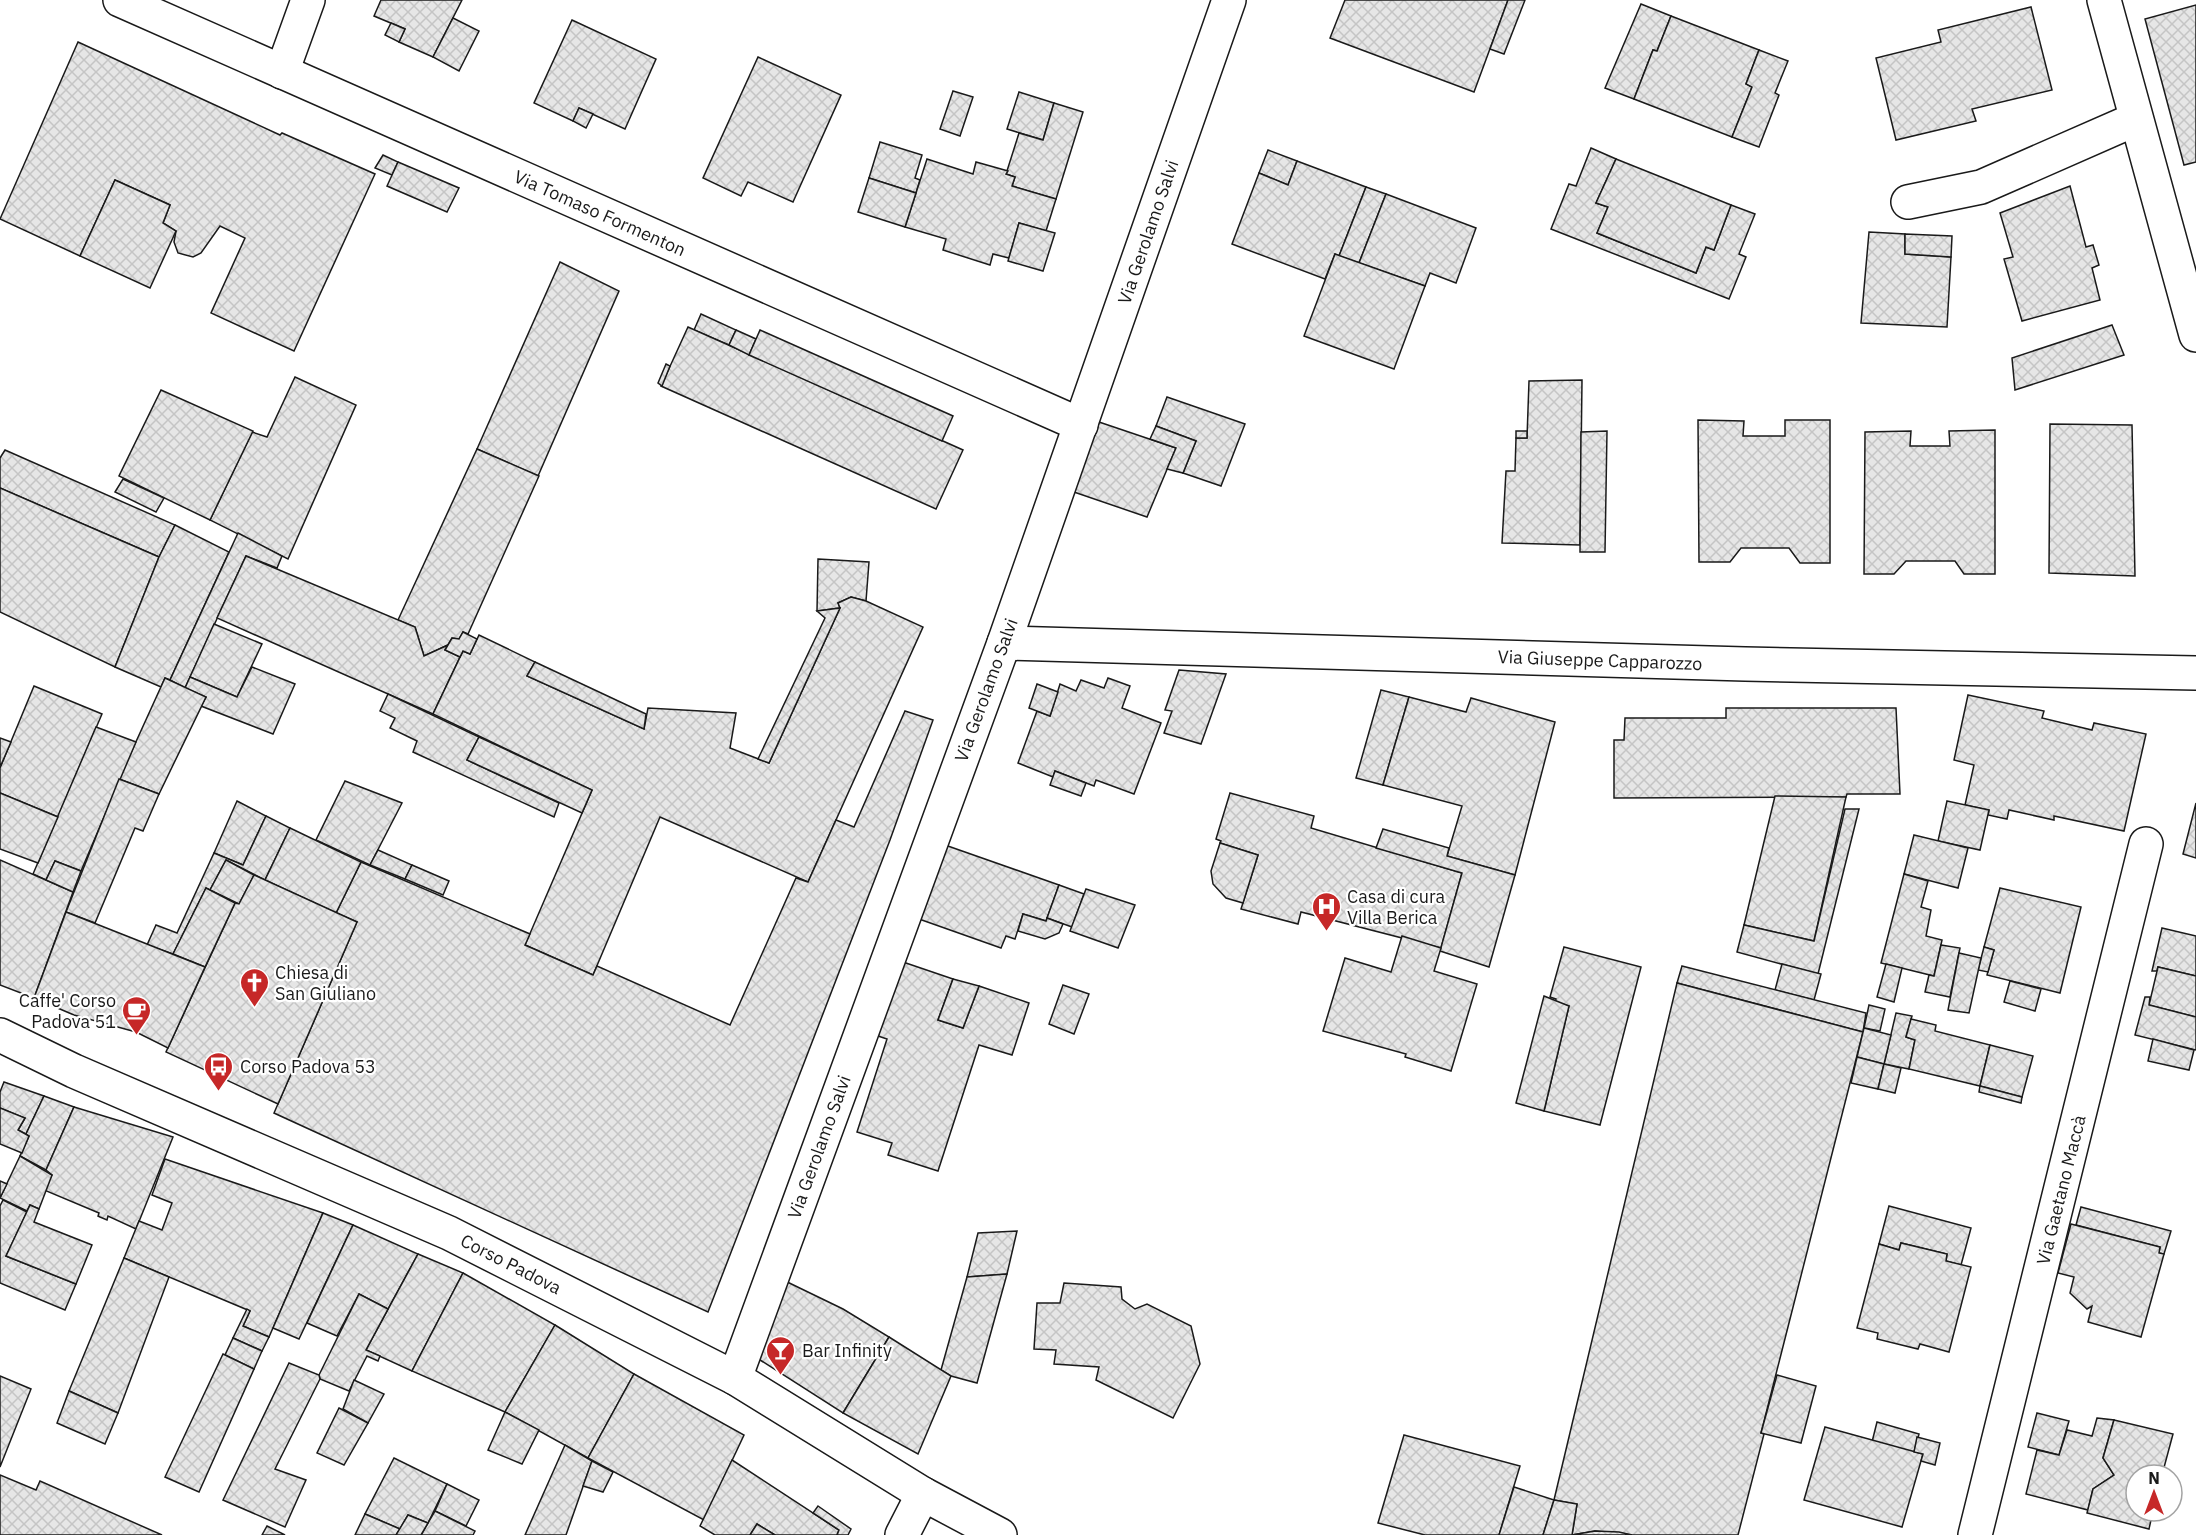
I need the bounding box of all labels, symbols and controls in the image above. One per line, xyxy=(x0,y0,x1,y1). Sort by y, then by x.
street label: Via Gerolamo Salvi xyxy=(1113,157,1183,307)
street label: Via Tomaso Formenton xyxy=(511,165,689,261)
street label: Via Gerolamo Salvi xyxy=(949,615,1023,765)
street label: Via Giuseppe Capparozzo xyxy=(1497,645,1703,675)
place label: Casa di cura Villa Berica xyxy=(1347,885,1445,929)
hospital icon: Casa di cura Villa Berica xyxy=(1310,890,1342,932)
place label: Chiesa di San Giuliano xyxy=(275,961,376,1005)
church icon: Chiesa di San Giuliano xyxy=(238,966,270,1008)
place label: Caffe' Corso Padova 51 xyxy=(19,989,116,1033)
cafe icon: Caffe' Corso Padova 51 xyxy=(121,994,153,1036)
bus stop icon: Corso Padova 53 xyxy=(203,1050,235,1092)
place label: Corso Padova 53 xyxy=(240,1055,376,1078)
street label: Via Gerolamo Salvi xyxy=(782,1072,856,1222)
street label: Via Gaetano Maccà xyxy=(2031,1112,2091,1267)
street label: Corso Padova xyxy=(457,1229,566,1299)
bar icon: Bar Infinity xyxy=(765,1334,797,1376)
place label: Bar Infinity xyxy=(802,1339,892,1362)
north arrow xyxy=(2124,1463,2184,1523)
text: N xyxy=(2148,1468,2160,1488)

